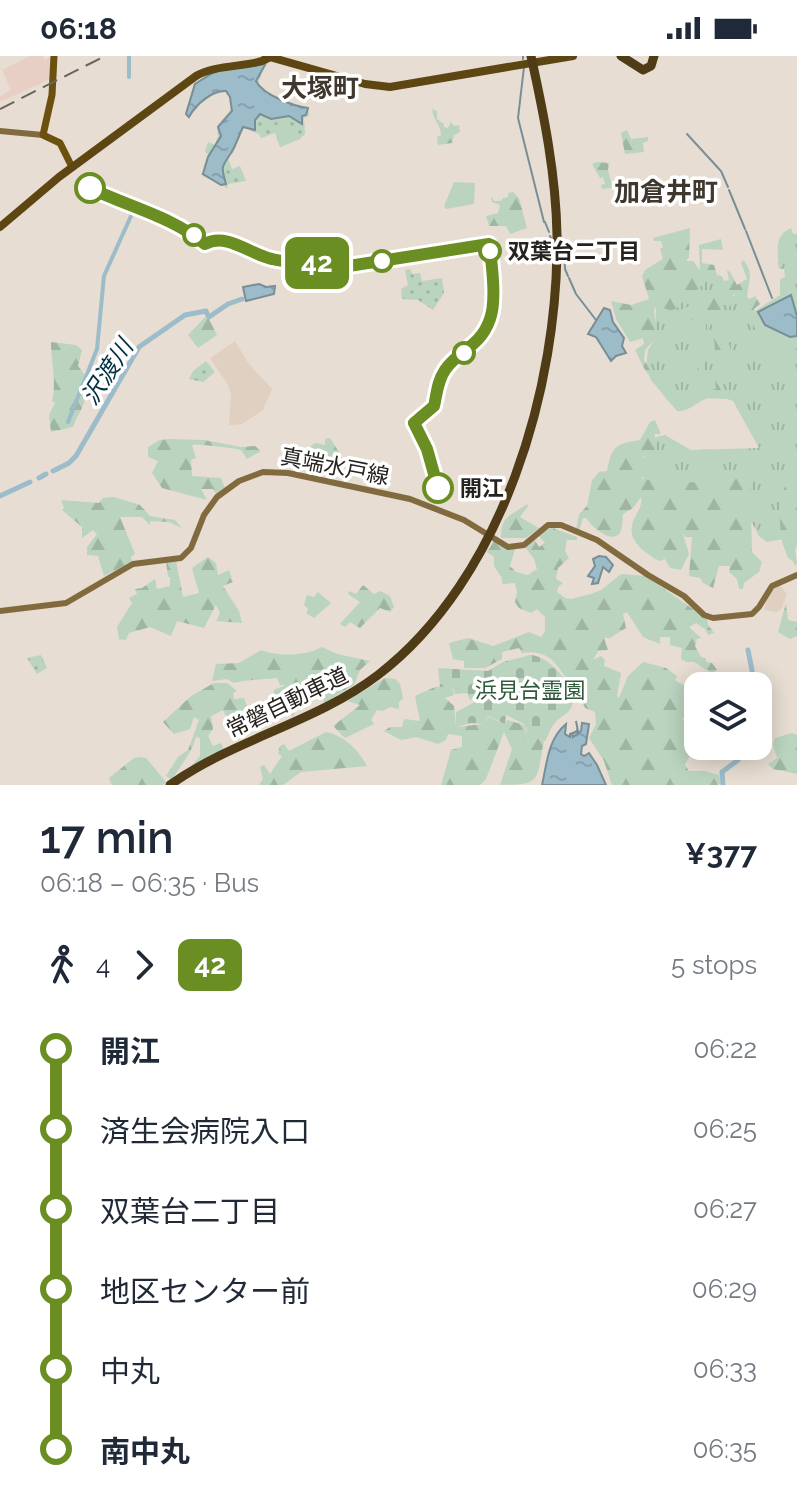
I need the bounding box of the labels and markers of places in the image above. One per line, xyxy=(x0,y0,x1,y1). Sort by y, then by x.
unlabelled marker xyxy=(75,173,105,203)
unlabelled marker xyxy=(183,224,205,246)
place label: 双葉台二丁目 xyxy=(508,238,640,264)
marker: 双葉台二丁目 xyxy=(479,240,501,262)
unlabelled marker xyxy=(371,250,393,272)
unlabelled marker xyxy=(453,342,475,364)
marker: 開江 xyxy=(423,473,453,503)
place label: 開江 xyxy=(460,475,504,501)

